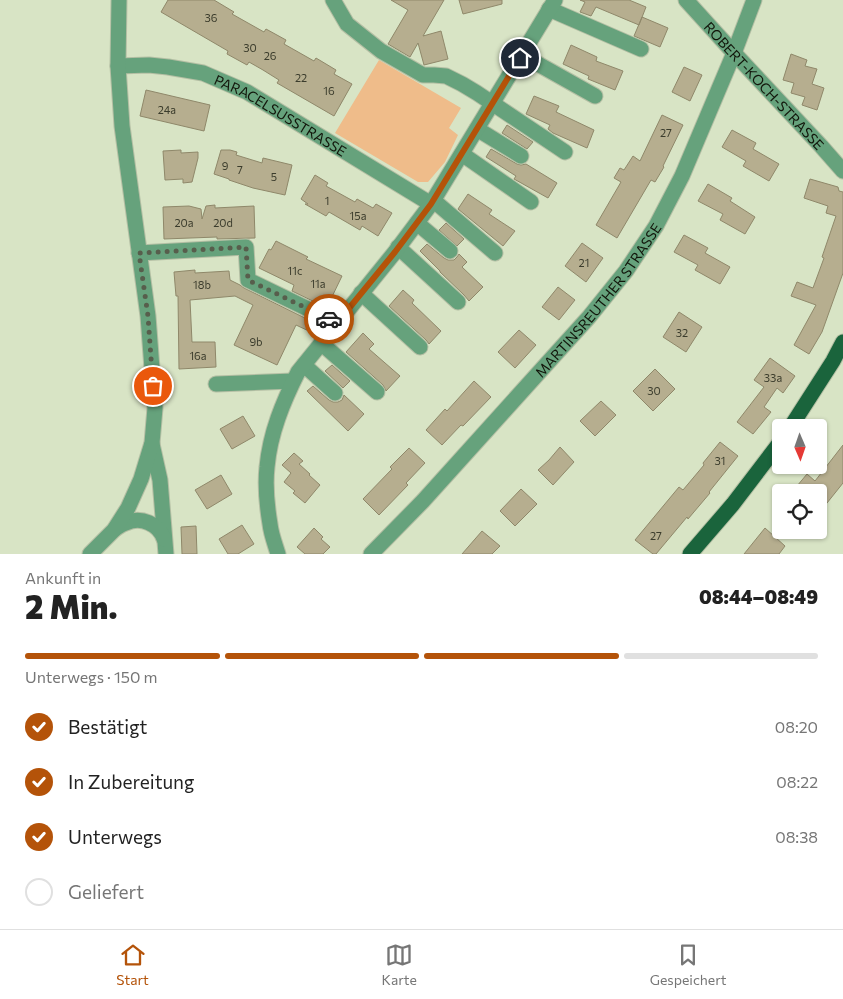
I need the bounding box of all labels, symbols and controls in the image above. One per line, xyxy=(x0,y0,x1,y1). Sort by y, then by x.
house number: 36 xyxy=(205,11,218,24)
street label: ROBERT-KOCH-STRASSE xyxy=(701,18,828,153)
pin xyxy=(499,37,541,79)
house number: 30 xyxy=(243,41,257,54)
icon: home xyxy=(506,44,534,72)
house number: 26 xyxy=(264,49,277,62)
street label: PARACELSUSSTRASSE xyxy=(212,71,350,159)
house number: 22 xyxy=(295,71,307,84)
house number: 16 xyxy=(323,84,335,97)
house number: 24a xyxy=(158,103,176,116)
house number: 27 xyxy=(660,126,672,139)
house number: 9 xyxy=(222,159,229,172)
house number: 7 xyxy=(237,163,243,176)
house number: 5 xyxy=(271,170,277,183)
house number: 1 xyxy=(325,194,329,207)
house number: 15a xyxy=(350,209,366,222)
house number: 20a xyxy=(174,216,194,229)
house number: 20d xyxy=(213,216,233,229)
street label: MARTINSREUTHER STRASSE xyxy=(531,220,664,380)
house number: 21 xyxy=(579,256,589,269)
house number: 11c xyxy=(288,264,302,277)
house number: 11a xyxy=(310,277,326,290)
house number: 18b xyxy=(193,278,211,291)
courier xyxy=(304,294,354,344)
icon: car xyxy=(315,305,343,333)
house number: 32 xyxy=(676,326,688,339)
house number: 9b xyxy=(249,335,263,348)
house number: 16a xyxy=(189,349,207,362)
pin xyxy=(132,365,174,407)
house number: 33a xyxy=(764,371,782,384)
icon: bag xyxy=(139,372,167,400)
house number: 30 xyxy=(647,384,661,397)
north arrow xyxy=(772,419,828,474)
map controls xyxy=(772,419,827,539)
house number: 31 xyxy=(715,454,725,467)
button: locate xyxy=(772,484,827,539)
house number: 27 xyxy=(650,529,662,542)
text: Ankunft in xyxy=(25,568,101,587)
text: 08:44–08:49 xyxy=(699,585,818,608)
text: 2 Min. xyxy=(25,586,117,626)
text: Unterwegs · 150 m xyxy=(25,667,157,686)
icon: check xyxy=(25,713,53,741)
text: Bestätigt xyxy=(68,715,147,738)
text: 08:20 xyxy=(775,717,818,736)
icon: check xyxy=(25,768,53,796)
text: In Zubereitung xyxy=(68,770,194,793)
text: 08:22 xyxy=(776,772,818,791)
icon: check xyxy=(25,823,53,851)
text: Unterwegs xyxy=(68,825,162,848)
text: 08:38 xyxy=(775,827,818,846)
text: Geliefert xyxy=(68,880,144,903)
tab: Start xyxy=(116,941,149,988)
tab: Karte xyxy=(382,941,417,988)
tab: Gespeichert xyxy=(650,941,727,988)

